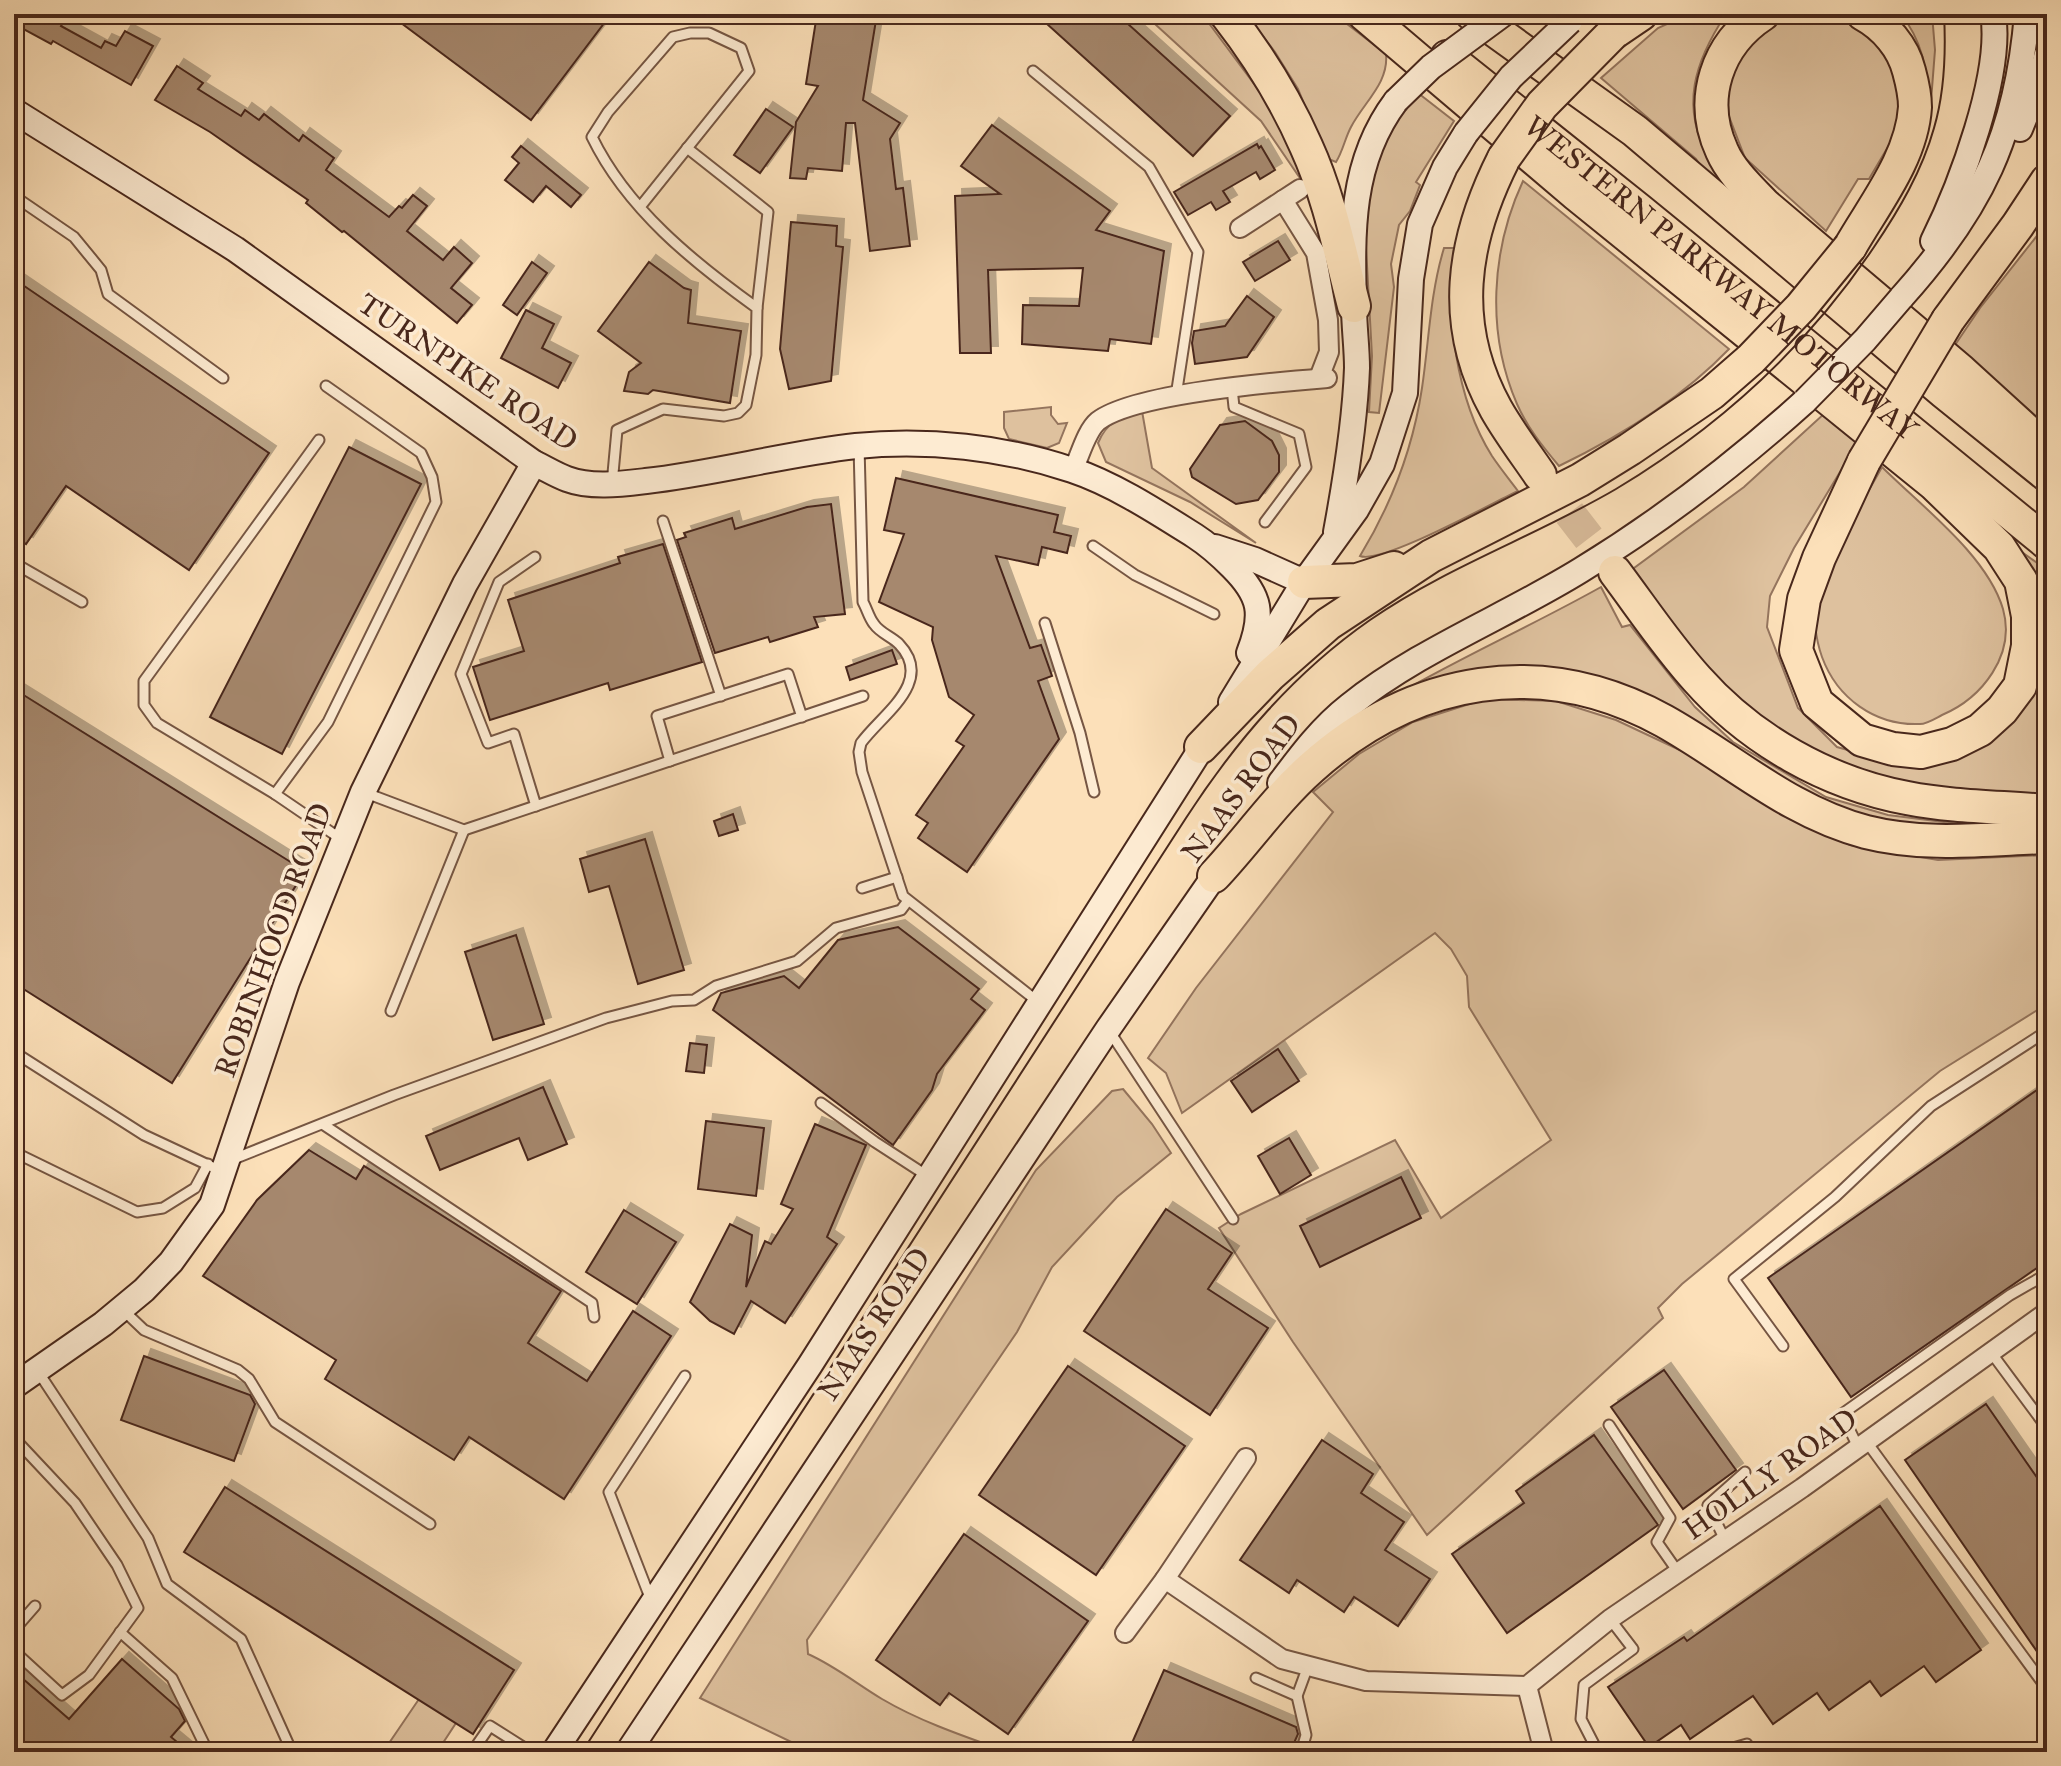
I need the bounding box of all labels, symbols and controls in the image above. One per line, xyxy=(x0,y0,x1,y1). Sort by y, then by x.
street label: WESTERN PARKWAY MOTORWAY xyxy=(1517,108,1925,448)
street label: TURNPIKE ROAD xyxy=(351,285,585,459)
street label: NAAS ROAD xyxy=(1174,707,1308,869)
street label: ROBINHOOD ROAD xyxy=(207,798,339,1082)
street label: NAAS ROAD xyxy=(810,1241,938,1407)
street label: HOLLY ROAD xyxy=(1676,1401,1864,1547)

